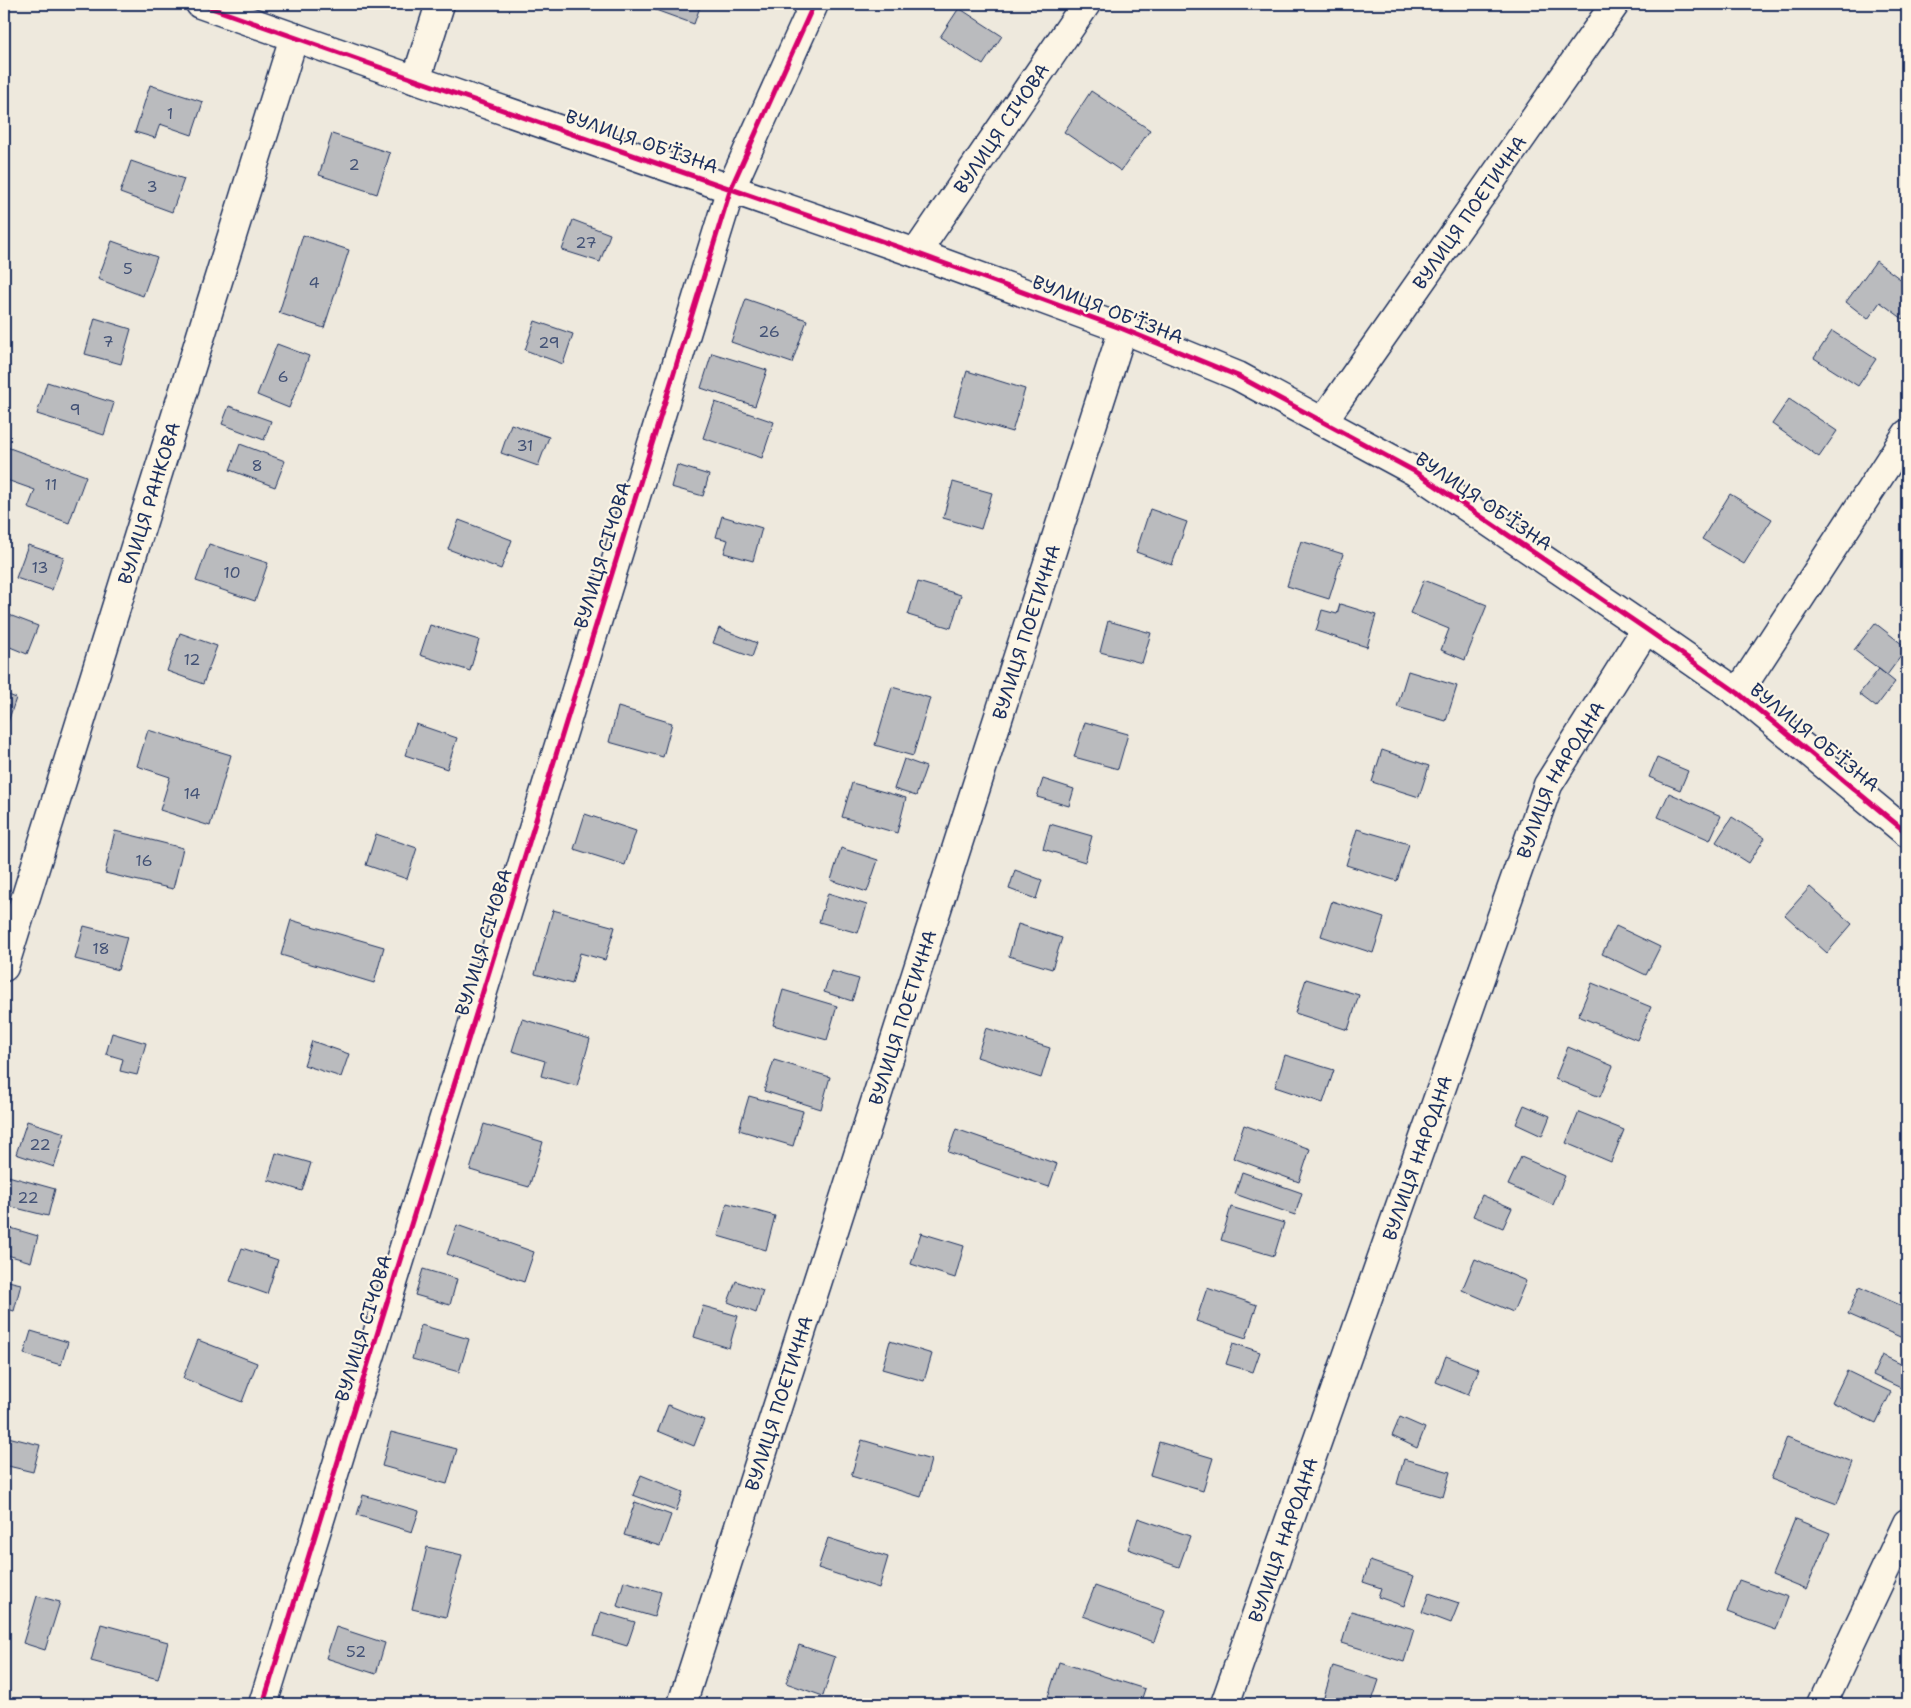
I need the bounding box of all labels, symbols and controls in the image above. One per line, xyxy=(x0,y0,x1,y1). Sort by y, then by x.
street label: ВУЛИЦЯ СІЧОВА xyxy=(948,58,1055,199)
house number: 1 xyxy=(167,103,173,124)
street label: ВУЛИЦЯ ОБ'ЇЗНА xyxy=(562,104,722,179)
street label: ВУЛИЦЯ ПОЕТИЧНА xyxy=(1407,130,1532,294)
house number: 2 xyxy=(348,154,360,175)
house number: 3 xyxy=(146,176,158,197)
house number: 27 xyxy=(575,232,597,253)
house number: 5 xyxy=(123,258,133,279)
street label: ВУЛИЦЯ ОБ'ЇЗНА xyxy=(1029,269,1187,350)
house number: 4 xyxy=(308,272,320,293)
house number: 26 xyxy=(758,321,780,342)
house number: 7 xyxy=(102,331,114,352)
house number: 29 xyxy=(538,332,560,353)
house number: 6 xyxy=(277,366,289,387)
house number: 9 xyxy=(69,399,81,420)
street label: ВУЛИЦЯ РАНКОВА xyxy=(112,419,186,587)
house number: 31 xyxy=(516,435,534,456)
street label: ВУЛИЦЯ ОБ'ЇЗНА xyxy=(1410,446,1557,557)
house number: 8 xyxy=(251,455,263,476)
house number: 11 xyxy=(45,474,57,495)
street label: ВУЛИЦЯ СІЧОВА xyxy=(568,478,637,632)
street label: ВУЛИЦЯ ПОЕТИЧНА xyxy=(987,541,1066,723)
house number: 13 xyxy=(31,557,49,578)
house number: 10 xyxy=(223,562,241,583)
house number: 12 xyxy=(183,649,201,670)
street label: ВУЛИЦЯ ОБ'ЇЗНА xyxy=(1745,677,1885,798)
street label: ВУЛИЦЯ НАРОДНА xyxy=(1511,697,1611,862)
house number: 14 xyxy=(183,783,201,804)
house number: 16 xyxy=(135,850,153,871)
street label: ВУЛИЦЯ СІЧОВА xyxy=(449,865,518,1019)
street label: ВУЛИЦЯ ПОЕТИЧНА xyxy=(863,927,943,1108)
house number: 18 xyxy=(92,938,110,959)
street label: ВУЛИЦЯ НАРОДНА xyxy=(1377,1072,1458,1244)
house number: 22 xyxy=(29,1134,51,1155)
house number: 22 xyxy=(17,1187,39,1208)
street label: ВУЛИЦЯ СІЧОВА xyxy=(329,1251,398,1405)
street label: ВУЛИЦЯ ПОЕТИЧНА xyxy=(739,1312,819,1494)
street label: ВУЛИЦЯ НАРОДНА xyxy=(1243,1454,1324,1626)
house number: 52 xyxy=(346,1641,366,1662)

